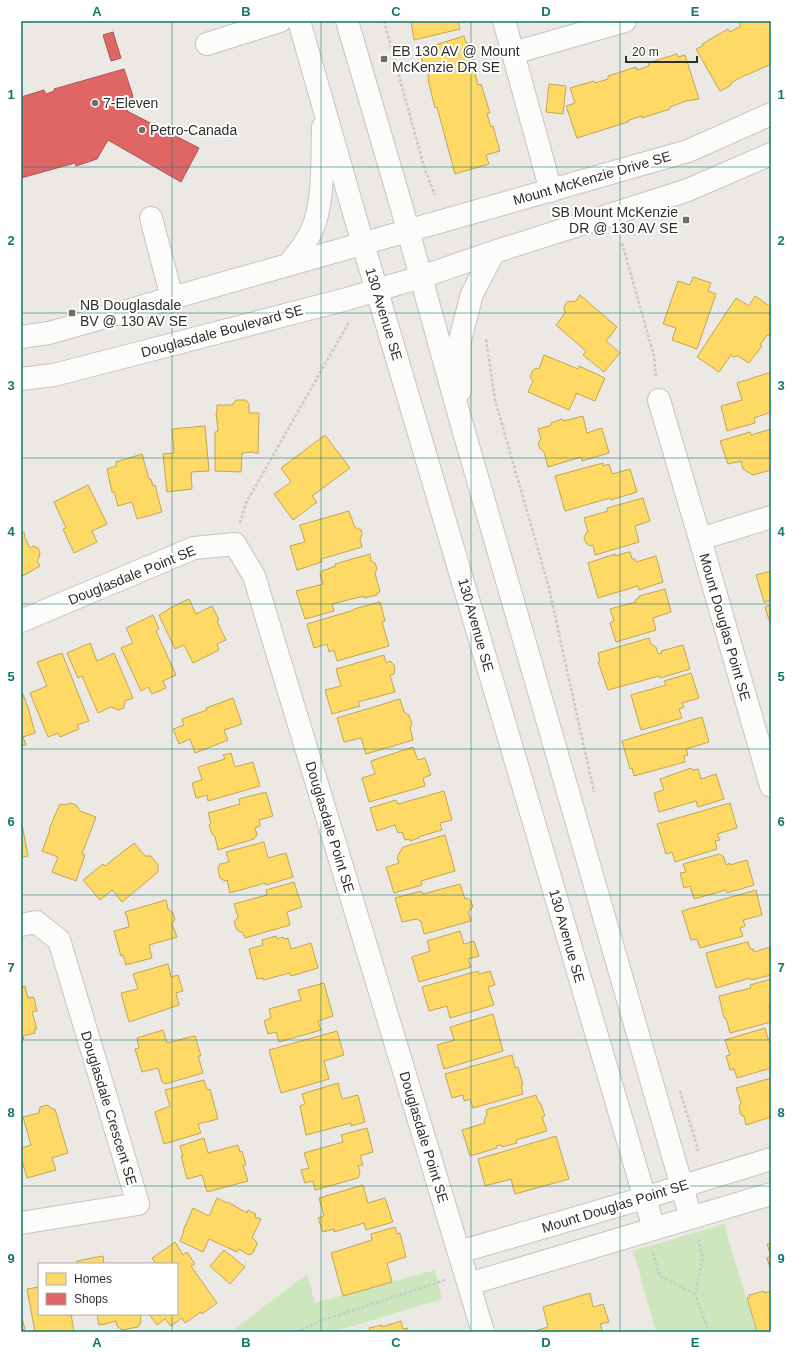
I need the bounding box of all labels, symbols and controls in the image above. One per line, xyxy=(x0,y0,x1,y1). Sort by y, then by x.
text: A xyxy=(92,4,102,19)
text: B xyxy=(241,4,251,19)
text: C xyxy=(391,4,401,19)
text: D xyxy=(541,4,551,19)
text: E xyxy=(691,4,700,19)
scale bar xyxy=(626,38,697,64)
place label: EB 130 AV @ Mount McKenzie DR SE xyxy=(392,43,520,75)
text: 20 m xyxy=(632,45,659,59)
marker: EB 130 AV @ Mount McKenzie DR SE xyxy=(379,54,389,64)
text: 1 xyxy=(7,87,15,102)
text: 1 xyxy=(777,87,785,102)
place label: 7-Eleven xyxy=(103,95,158,111)
marker: 7-Eleven xyxy=(90,98,100,108)
place label: Petro-Canada xyxy=(150,122,237,138)
marker: Petro-Canada xyxy=(137,125,147,135)
street label: Mount McKenzie Drive SE xyxy=(511,148,673,208)
place label: SB Mount McKenzie DR @ 130 AV SE xyxy=(551,204,678,236)
marker: SB Mount McKenzie DR @ 130 AV SE xyxy=(681,215,691,225)
text: 2 xyxy=(7,233,15,248)
text: 2 xyxy=(777,233,785,248)
street label: 130 Avenue SE xyxy=(362,266,406,362)
place label: NB Douglasdale BV @ 130 AV SE xyxy=(80,297,187,329)
street label: Douglasdale Boulevard SE xyxy=(139,302,305,360)
marker: NB Douglasdale BV @ 130 AV SE xyxy=(67,308,77,318)
text: 3 xyxy=(7,378,15,393)
text: 3 xyxy=(777,378,785,393)
text: 4 xyxy=(7,524,15,539)
text: 4 xyxy=(777,524,785,539)
street label: Douglasdale Point SE xyxy=(66,542,198,608)
street label: Mount Douglas Point SE xyxy=(696,551,754,703)
street label: 130 Avenue SE xyxy=(455,577,497,673)
text: 5 xyxy=(7,669,15,684)
text: 5 xyxy=(777,669,785,684)
street label: Douglasdale Point SE xyxy=(302,760,358,894)
text: 6 xyxy=(7,814,15,829)
text: 6 xyxy=(777,814,785,829)
street label: 130 Avenue SE xyxy=(546,888,588,984)
text: 7 xyxy=(7,960,15,975)
text: 7 xyxy=(777,960,785,975)
street label: Douglasdale Crescent SE xyxy=(78,1029,140,1187)
street label: Douglasdale Point SE xyxy=(396,1070,452,1204)
text: 8 xyxy=(7,1105,15,1120)
text: 8 xyxy=(777,1105,785,1120)
street label: Mount Douglas Point SE xyxy=(540,1176,690,1236)
text: 9 xyxy=(7,1251,15,1266)
text: 9 xyxy=(777,1251,785,1266)
legend xyxy=(38,1263,178,1315)
text: Homes xyxy=(74,1272,112,1286)
text: Shops xyxy=(74,1292,108,1306)
text: A xyxy=(92,1335,102,1350)
text: B xyxy=(241,1335,251,1350)
text: C xyxy=(391,1335,401,1350)
text: D xyxy=(541,1335,551,1350)
text: E xyxy=(691,1335,700,1350)

